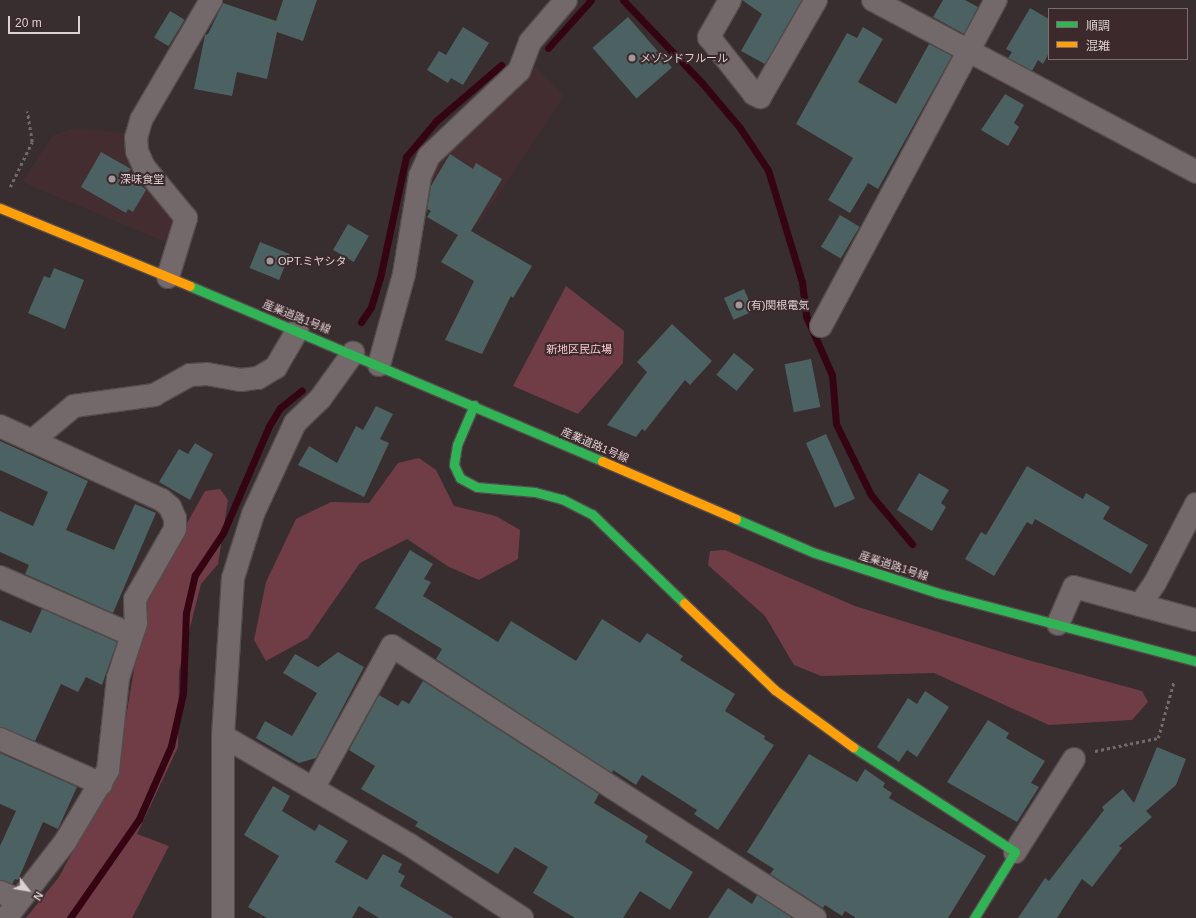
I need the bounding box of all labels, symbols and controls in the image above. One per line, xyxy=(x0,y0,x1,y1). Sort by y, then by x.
scale bar xyxy=(10,8,82,34)
legend xyxy=(1048,8,1188,60)
text: 20 m xyxy=(15,16,42,30)
text: 順調 xyxy=(1086,19,1110,33)
text: 混雑 xyxy=(1086,39,1110,53)
place label: メゾンドフルール xyxy=(640,51,728,65)
marker: メゾンドフルール xyxy=(627,53,637,63)
place label: 深味食堂 xyxy=(120,172,164,186)
marker: 深味食堂 xyxy=(107,174,117,184)
place label: OPT.ミヤシタ xyxy=(278,254,346,268)
marker: OPT.ミヤシタ xyxy=(265,256,275,266)
street label: 産業道路1号線 xyxy=(261,297,333,337)
place label: (有)関根電気 xyxy=(747,298,809,312)
marker: (有)関根電気 xyxy=(734,300,744,310)
park label: 新地区民広場 xyxy=(546,342,612,356)
street label: 産業道路1号線 xyxy=(559,425,631,465)
street label: 産業道路1号線 xyxy=(858,549,930,583)
north arrow xyxy=(8,870,48,910)
text: N xyxy=(31,890,45,903)

